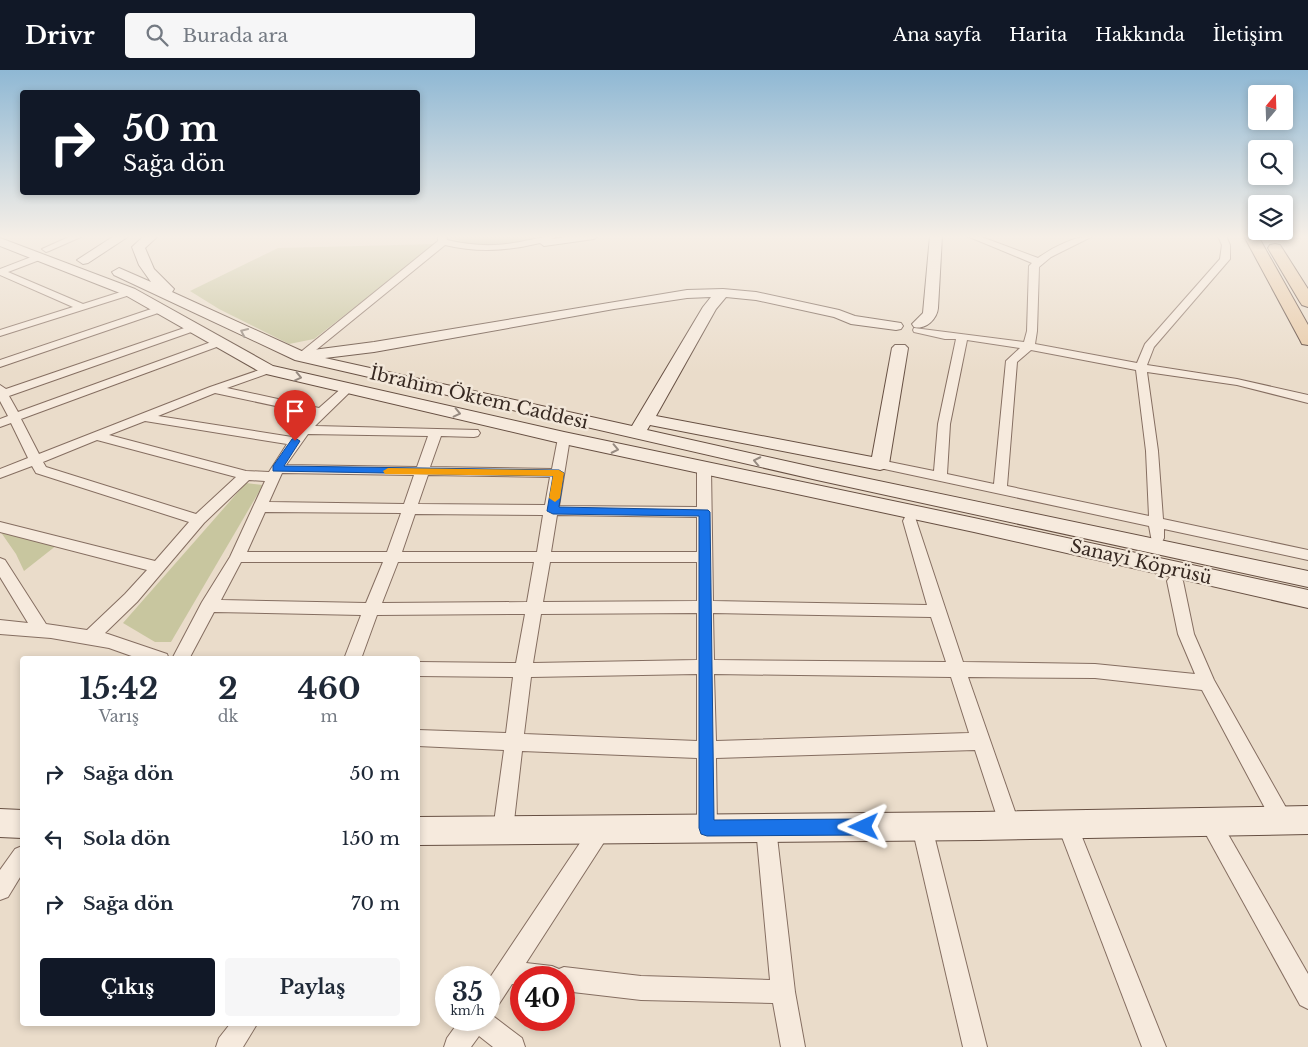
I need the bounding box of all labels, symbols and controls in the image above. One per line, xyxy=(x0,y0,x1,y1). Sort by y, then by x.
search box xyxy=(125,13,475,58)
text: Drivr xyxy=(25,21,95,50)
icon: search xyxy=(143,21,171,49)
text: Burada ara xyxy=(183,24,288,47)
text: Ana sayfa xyxy=(893,24,981,46)
text: Harita xyxy=(1009,24,1067,46)
text: Hakkında xyxy=(1095,24,1185,46)
text: İletişim xyxy=(1213,24,1283,46)
north arrow xyxy=(1248,85,1292,130)
map controls xyxy=(1248,85,1293,240)
text: 50 m xyxy=(123,107,218,150)
icon: right xyxy=(40,110,105,175)
button: search xyxy=(1248,140,1293,185)
text: Sağa dön xyxy=(123,150,225,177)
button: layers xyxy=(1248,195,1293,240)
one-way arrow xyxy=(240,328,249,339)
street label: İbrahim Öktem Caddesi xyxy=(368,361,591,434)
one-way arrow xyxy=(294,371,303,382)
pin xyxy=(274,390,316,441)
icon: arrive xyxy=(281,397,309,425)
one-way arrow xyxy=(452,407,461,418)
one-way arrow xyxy=(611,443,620,454)
one-way arrow xyxy=(753,456,761,467)
street label: Sanayi Köprüsü xyxy=(1068,535,1214,589)
text: 15:42 xyxy=(79,670,158,707)
text: 2 xyxy=(218,670,238,707)
text: 460 xyxy=(298,670,361,707)
text: Varış xyxy=(99,706,139,726)
text: dk xyxy=(218,706,238,726)
text: m xyxy=(321,706,338,726)
icon: right xyxy=(40,760,68,788)
text: Sağa dön xyxy=(83,762,174,785)
text: 50 m xyxy=(350,762,400,785)
position arrow xyxy=(837,800,889,852)
icon: left xyxy=(40,825,68,853)
text: Sola dön xyxy=(83,827,170,850)
text: 150 m xyxy=(341,827,400,850)
icon: right xyxy=(40,890,68,918)
text: Sağa dön xyxy=(83,892,174,915)
text: 70 m xyxy=(351,892,400,915)
button: Çıkış xyxy=(40,958,215,1016)
button: Paylaş xyxy=(225,958,400,1016)
speed limit sign: 40 xyxy=(510,966,575,1031)
text: 35 xyxy=(452,977,483,1008)
text: km/h xyxy=(450,1003,485,1018)

